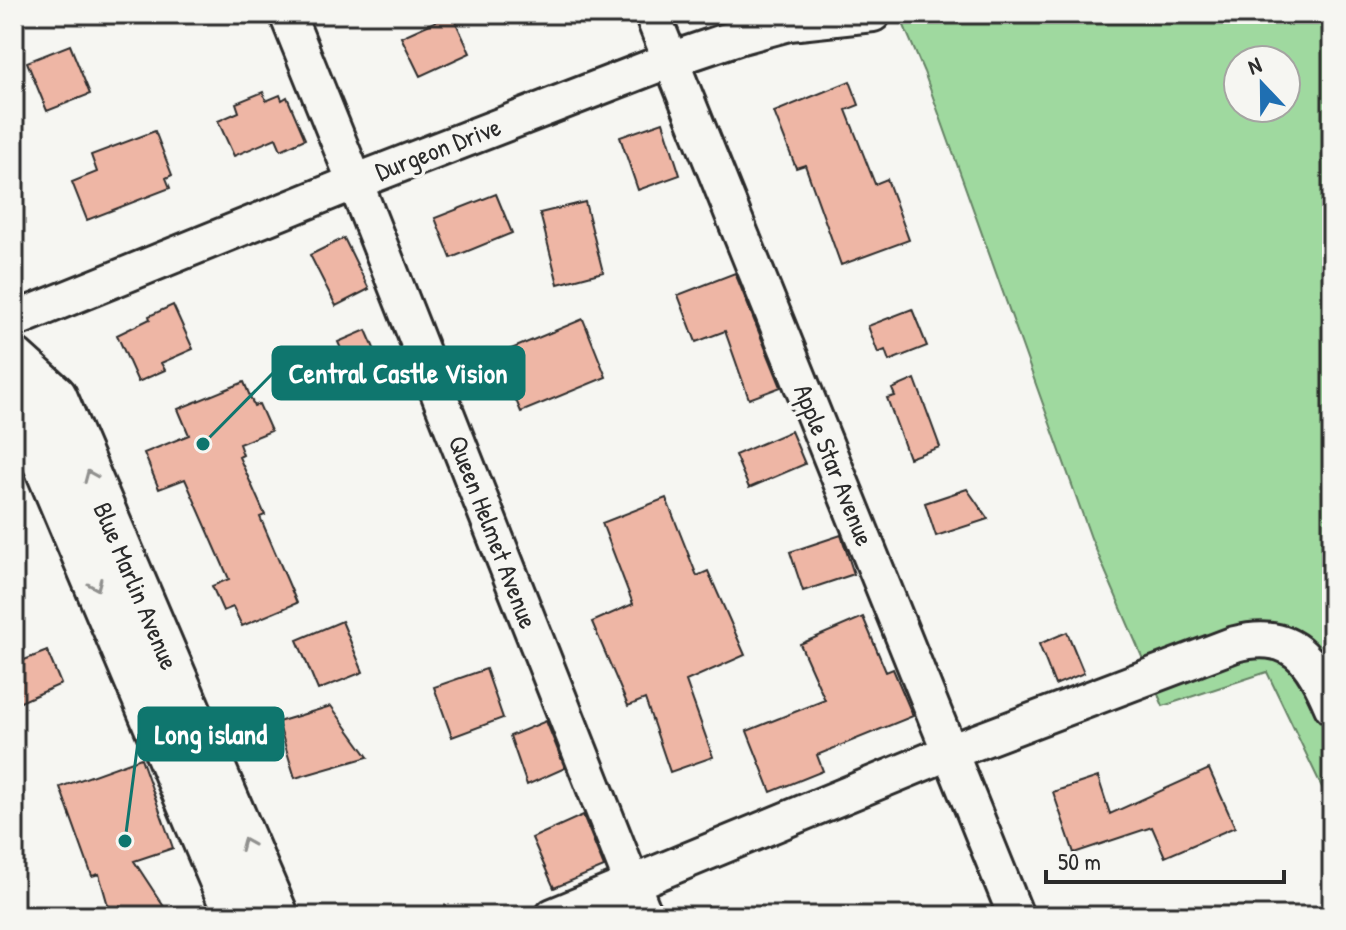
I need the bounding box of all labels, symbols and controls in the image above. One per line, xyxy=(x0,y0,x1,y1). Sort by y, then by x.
north arrow xyxy=(1222,44,1302,124)
text: N xyxy=(1243,49,1266,82)
street label: Durgeon Drive xyxy=(370,109,506,188)
callout: Central Castle Vision xyxy=(273,347,524,399)
text: Central Castle Vision xyxy=(288,354,508,392)
street label: Apple Star Avenue xyxy=(786,379,883,551)
street label: Queen Helmet Avenue xyxy=(441,430,546,633)
one-way arrow xyxy=(83,470,99,484)
street label: Blue Marlin Avenue xyxy=(85,497,188,675)
one-way arrow xyxy=(87,577,103,591)
callout: Long island xyxy=(139,708,283,760)
text: Long island xyxy=(155,715,267,754)
scale bar xyxy=(1046,834,1284,884)
one-way arrow xyxy=(240,838,256,852)
text: 50 m xyxy=(1058,845,1101,877)

